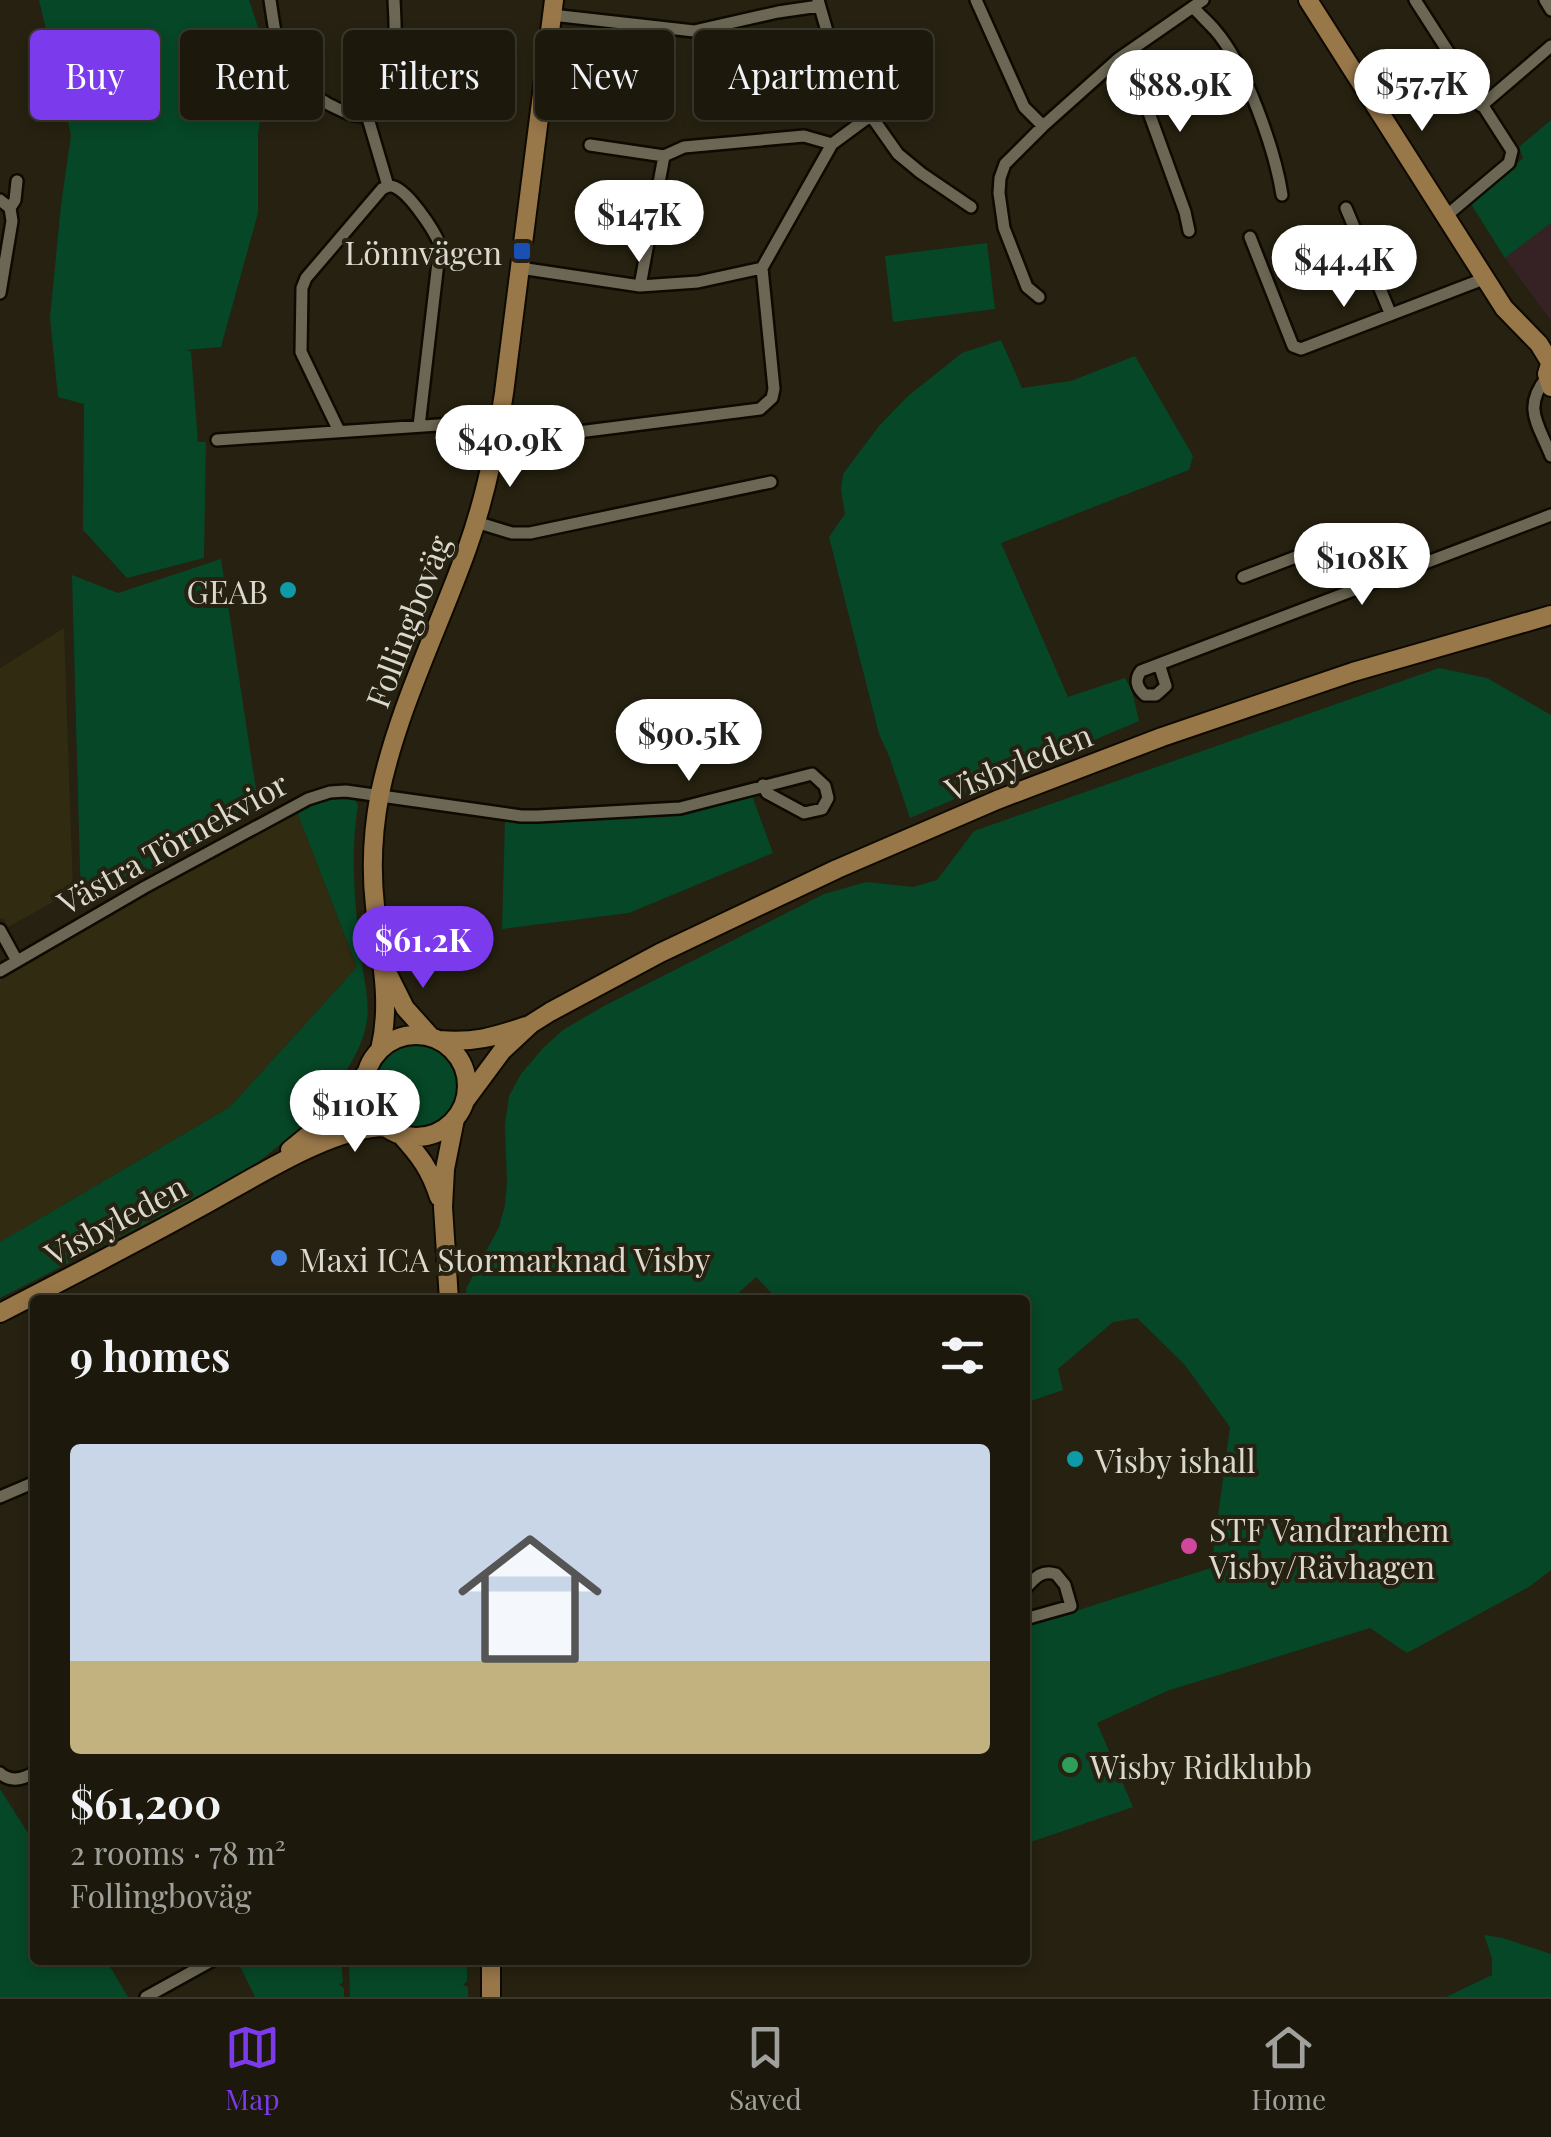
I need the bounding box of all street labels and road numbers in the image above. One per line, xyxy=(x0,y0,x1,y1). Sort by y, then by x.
street label: Follingboväg xyxy=(354,528,460,713)
street label: Visbyleden xyxy=(937,712,1098,810)
street label: Västra Törnekvior xyxy=(48,761,295,924)
street label: Visbyleden xyxy=(36,1164,193,1275)

